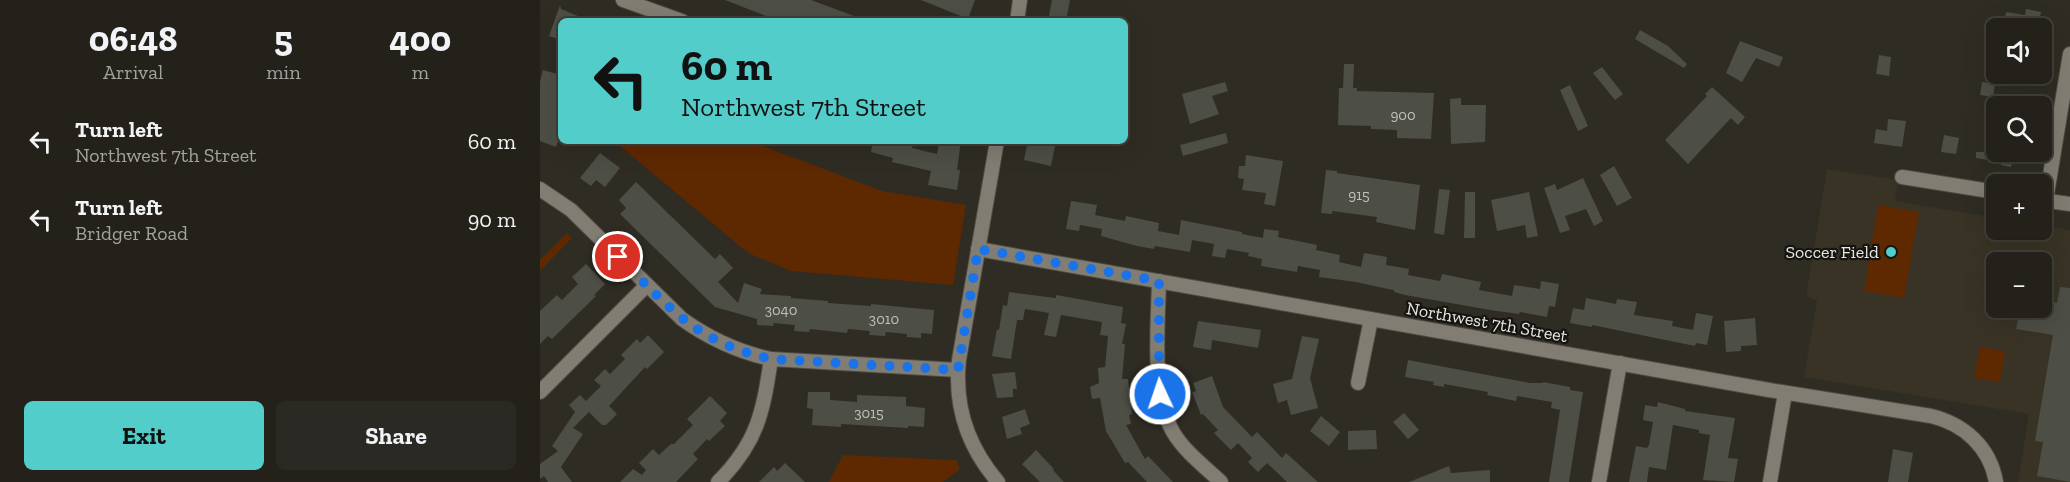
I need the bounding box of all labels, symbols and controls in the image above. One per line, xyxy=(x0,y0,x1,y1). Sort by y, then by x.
text: 06:48 xyxy=(89,17,178,60)
text: 5 xyxy=(274,17,293,60)
text: 400 xyxy=(389,17,451,60)
map controls xyxy=(1986,18,2052,318)
button: sound xyxy=(1986,18,2052,84)
text: 60 m xyxy=(681,40,772,91)
icon: left xyxy=(582,42,660,120)
text: Arrival xyxy=(103,60,163,84)
text: min xyxy=(266,60,301,84)
text: m xyxy=(412,60,429,84)
text: Northwest 7th Street xyxy=(681,91,926,123)
button: search xyxy=(1986,96,2052,162)
house number: 900 xyxy=(1390,106,1416,124)
text: Turn left xyxy=(75,116,162,143)
icon: left xyxy=(24,125,57,158)
text: 60 m xyxy=(468,128,516,155)
text: Northwest 7th Street xyxy=(75,143,257,167)
button: + xyxy=(1986,174,2052,240)
house number: 915 xyxy=(1348,186,1370,204)
text: Turn left xyxy=(75,194,162,221)
icon: left xyxy=(24,203,57,236)
text: 90 m xyxy=(468,206,516,233)
text: Bridger Road xyxy=(75,221,188,245)
pin xyxy=(592,231,643,282)
icon: arrive xyxy=(601,240,634,273)
place label: Soccer Field xyxy=(1786,241,1879,263)
marker: Soccer Field xyxy=(1884,245,1898,259)
button: − xyxy=(1986,252,2052,318)
street label: Northwest 7th Street xyxy=(1405,297,1570,347)
house number: 3040 xyxy=(765,301,797,319)
house number: 3010 xyxy=(869,310,899,328)
position arrow xyxy=(1128,362,1192,426)
button: Exit xyxy=(24,401,264,470)
button: Share xyxy=(276,401,516,470)
house number: 3015 xyxy=(854,404,884,422)

